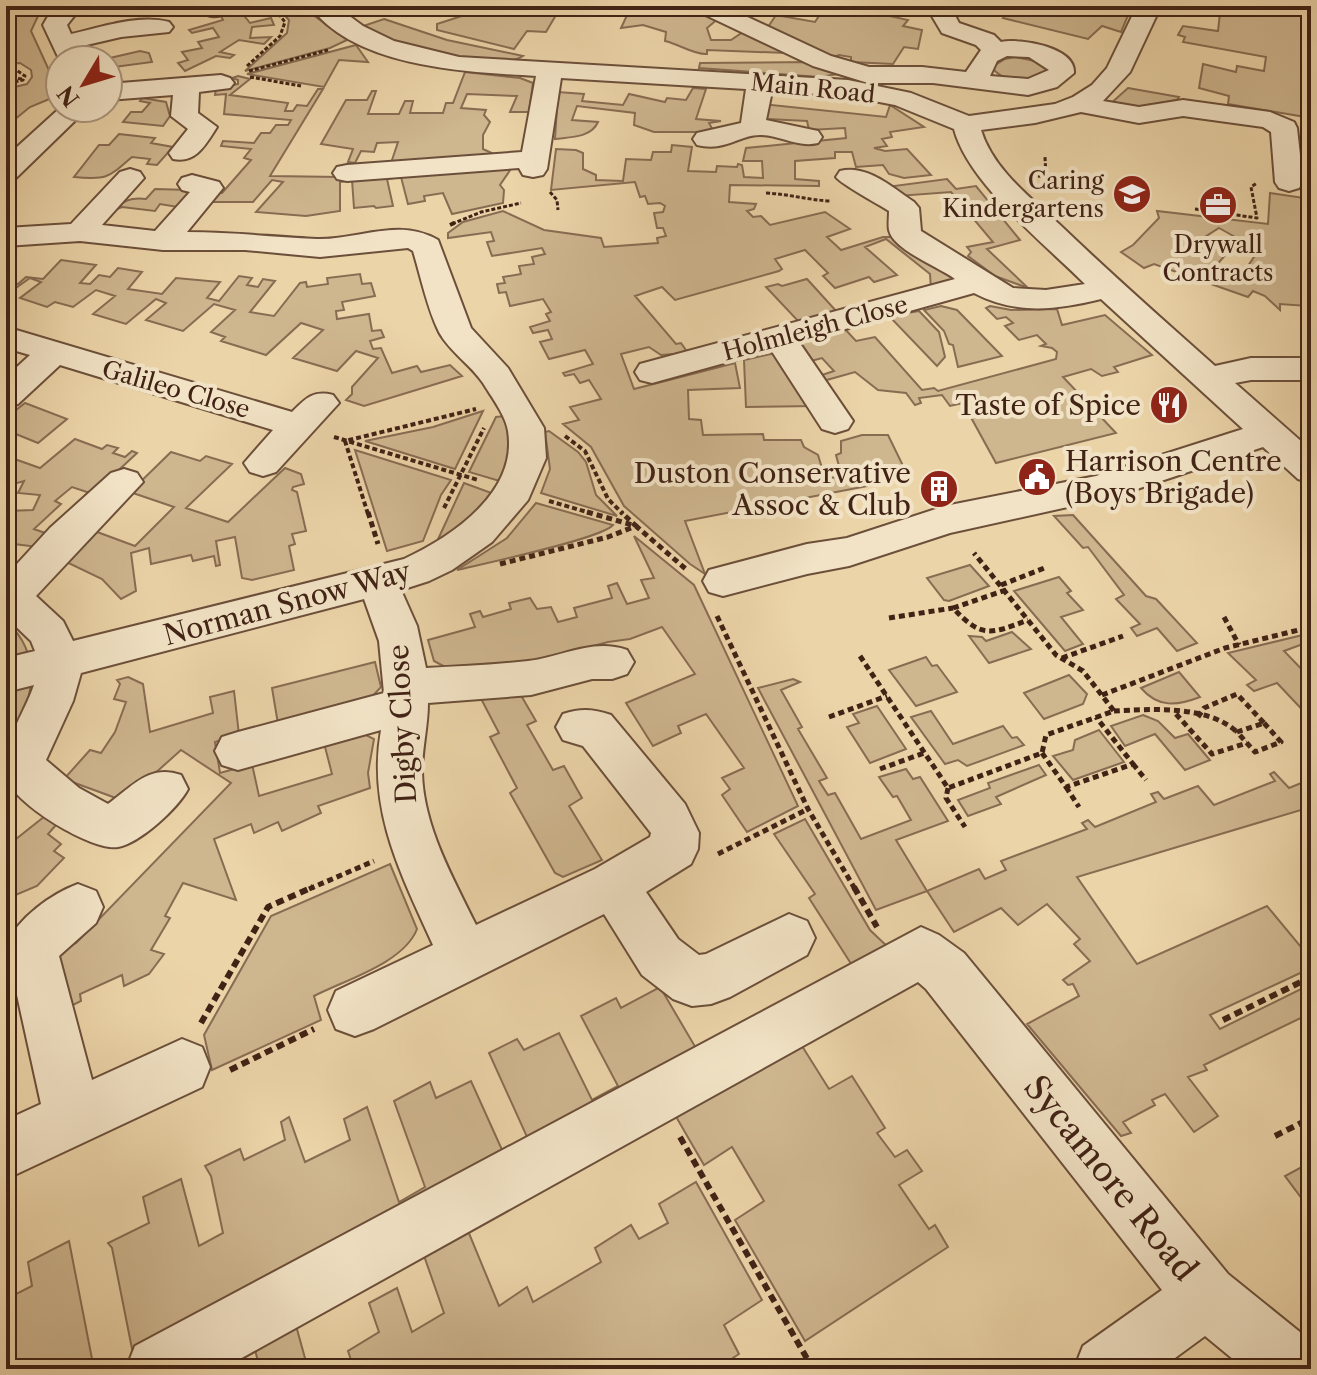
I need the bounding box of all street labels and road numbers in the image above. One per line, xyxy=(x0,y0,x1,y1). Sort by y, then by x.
street label: Main Road xyxy=(749,67,877,109)
street label: Holmleigh Close xyxy=(719,289,911,367)
street label: Galileo Close xyxy=(99,354,253,424)
street label: Norman Snow Way xyxy=(160,554,415,652)
street label: Digby Close xyxy=(381,644,423,804)
street label: Sycamore Road xyxy=(1015,1067,1207,1289)

